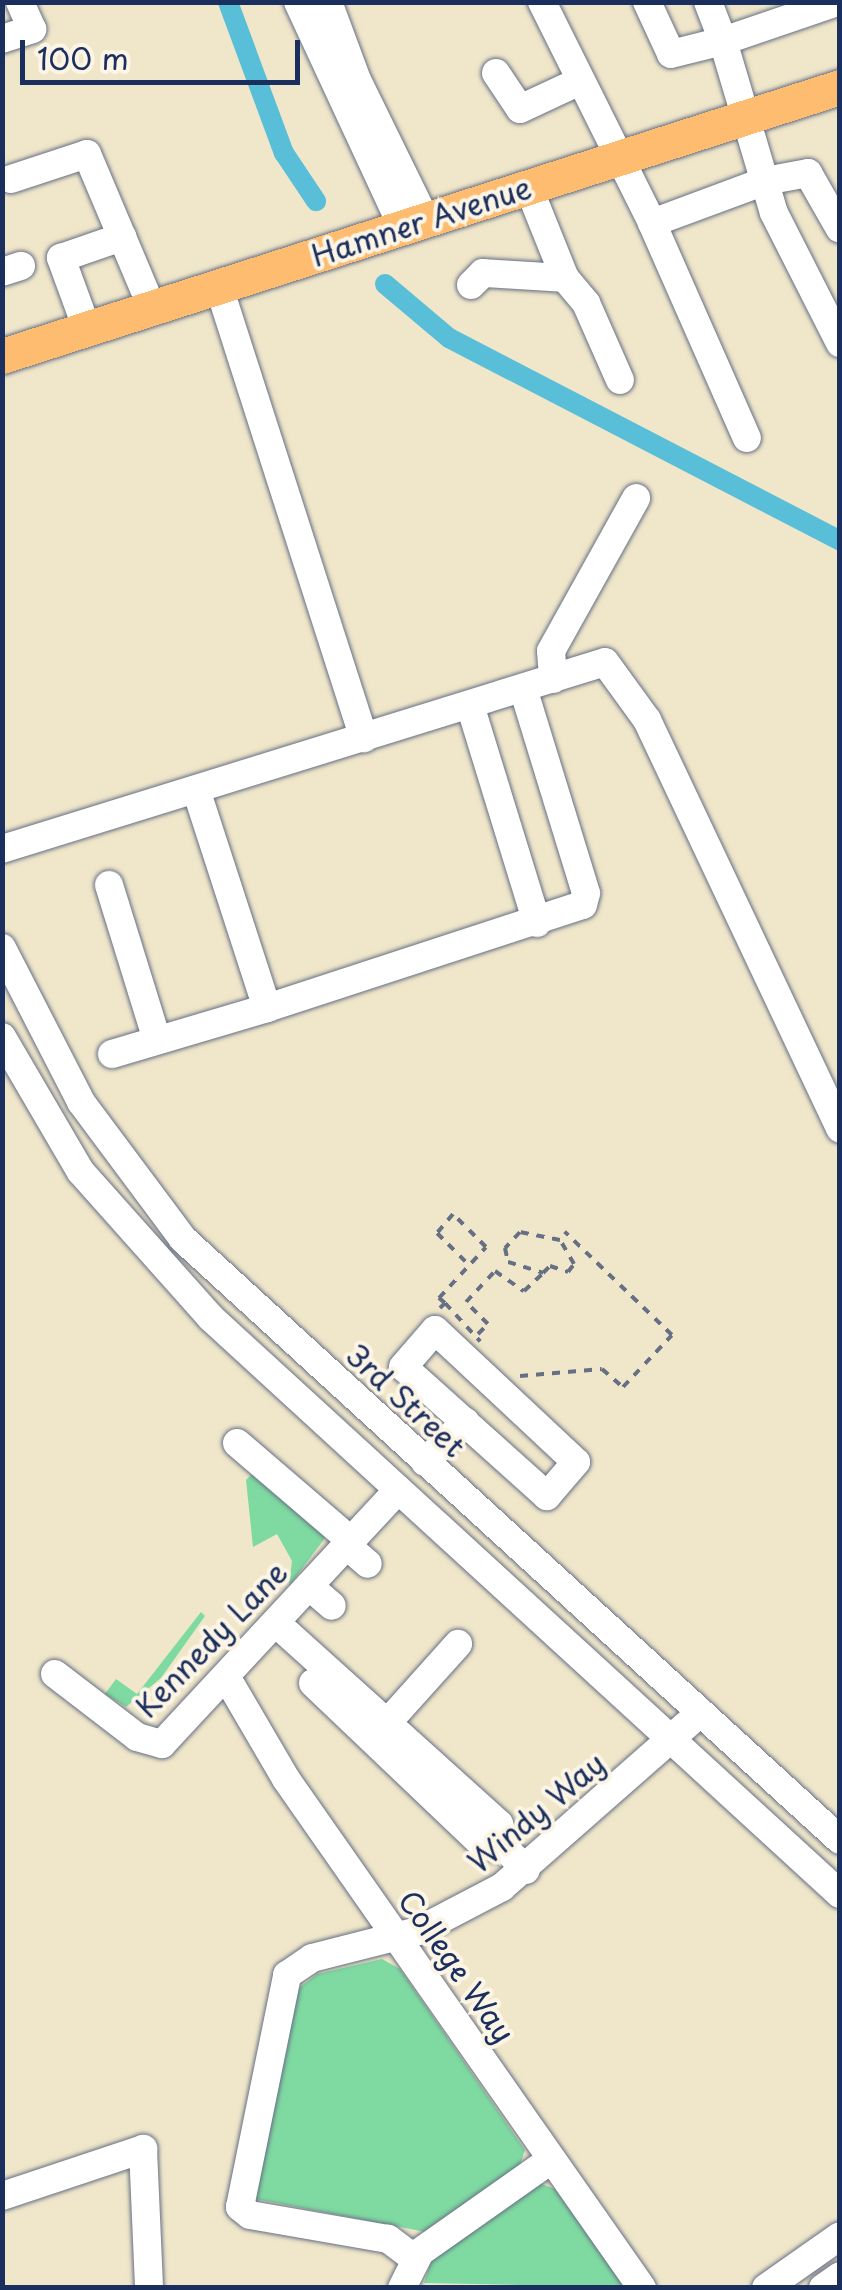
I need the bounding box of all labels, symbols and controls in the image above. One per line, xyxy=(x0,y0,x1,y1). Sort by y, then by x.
scale bar xyxy=(25,20,305,82)
text: 100 m xyxy=(37,35,129,80)
street label: Hamner Avenue xyxy=(306,168,536,274)
street label: 3rd Street xyxy=(339,1336,473,1464)
street label: Kennedy Lane xyxy=(128,1554,294,1724)
street label: Windy Way xyxy=(461,1745,611,1879)
street label: College Way xyxy=(391,1883,523,2049)

